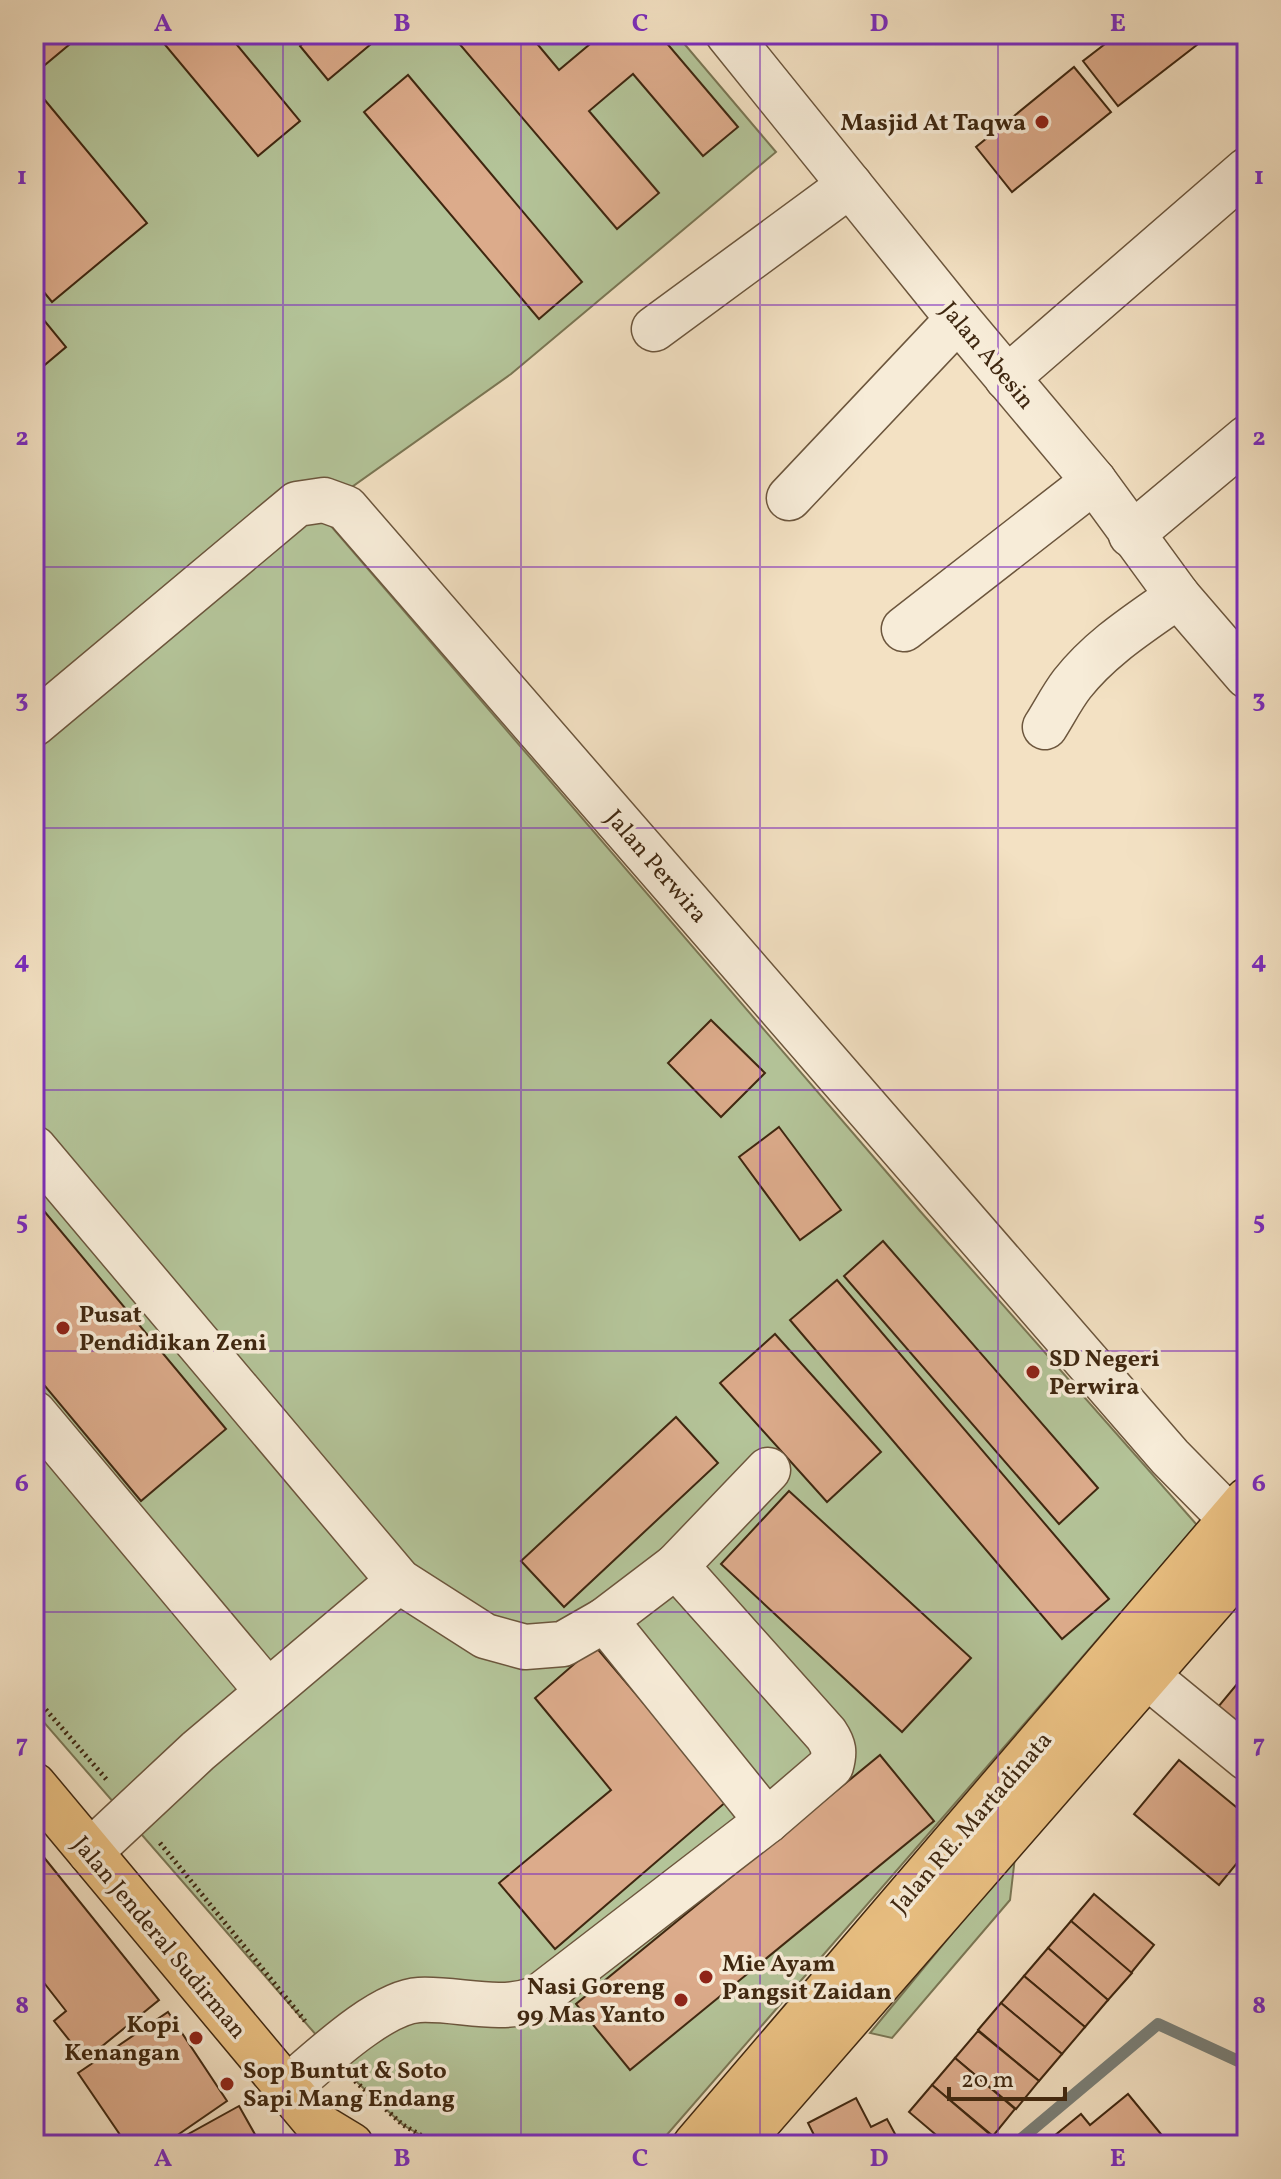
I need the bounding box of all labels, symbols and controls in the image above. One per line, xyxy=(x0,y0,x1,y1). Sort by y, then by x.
text: A xyxy=(154,6,173,42)
text: B xyxy=(393,6,411,42)
text: C xyxy=(632,6,648,42)
text: D xyxy=(869,6,889,42)
text: E xyxy=(1110,6,1126,42)
place label: Masjid At Taqwa xyxy=(841,107,1026,141)
marker: Masjid At Taqwa xyxy=(1033,113,1051,131)
text: 1 xyxy=(17,159,27,195)
text: 1 xyxy=(1254,159,1264,195)
street label: Jalan Abesin xyxy=(931,295,1042,418)
text: 2 xyxy=(15,420,29,456)
text: 2 xyxy=(1252,420,1266,456)
text: 3 xyxy=(15,682,29,718)
text: 3 xyxy=(1252,682,1266,718)
street label: Jalan Perwira xyxy=(596,803,715,932)
text: 4 xyxy=(14,943,30,979)
text: 4 xyxy=(1251,943,1267,979)
text: 5 xyxy=(16,1204,28,1240)
text: 5 xyxy=(1253,1204,1265,1240)
place label: Pusat Pendidikan Zeni xyxy=(79,1299,267,1361)
marker: Pusat Pendidikan Zeni xyxy=(54,1319,72,1337)
place label: SD Negeri Perwira xyxy=(1049,1343,1160,1405)
marker: SD Negeri Perwira xyxy=(1024,1363,1042,1381)
text: 6 xyxy=(15,1466,29,1502)
text: 6 xyxy=(1252,1466,1266,1502)
street label: Jalan RE. Martadinata xyxy=(884,1725,1061,1922)
text: 7 xyxy=(16,1727,28,1763)
text: 7 xyxy=(1253,1727,1265,1763)
street label: Jalan Jenderal Sudirman xyxy=(63,1829,254,2047)
place label: Mie Ayam Pangsit Zaidan xyxy=(722,1948,892,2010)
marker: Mie Ayam Pangsit Zaidan xyxy=(697,1968,715,1986)
place label: Nasi Goreng 99 Mas Yanto xyxy=(517,1971,665,2033)
text: 8 xyxy=(15,1988,29,2024)
text: 8 xyxy=(1252,1988,1266,2024)
marker: Nasi Goreng 99 Mas Yanto xyxy=(672,1991,690,2009)
place label: Kopi Kenangan xyxy=(64,2009,180,2071)
marker: Kopi Kenangan xyxy=(187,2029,205,2047)
scale bar xyxy=(949,2051,1065,2101)
place label: Sop Buntut & Soto Sapi Mang Endang xyxy=(243,2055,455,2117)
text: 20 m xyxy=(961,2064,1014,2098)
marker: Sop Buntut & Soto Sapi Mang Endang xyxy=(218,2075,236,2093)
text: A xyxy=(154,2141,173,2177)
text: B xyxy=(393,2141,411,2177)
text: C xyxy=(632,2141,648,2177)
text: D xyxy=(869,2141,889,2177)
text: E xyxy=(1110,2141,1126,2177)

